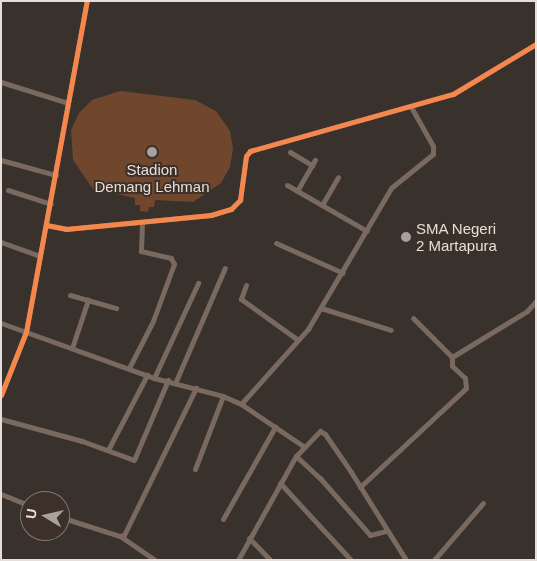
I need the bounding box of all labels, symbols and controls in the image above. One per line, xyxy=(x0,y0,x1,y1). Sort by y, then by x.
marker: Stadion Demang Lehman xyxy=(146,146,158,158)
place label: Stadion Demang Lehman xyxy=(94,160,210,195)
place label: SMA Negeri 2 Martapura xyxy=(416,219,497,254)
marker: SMA Negeri 2 Martapura xyxy=(400,231,412,243)
north arrow xyxy=(20,491,70,541)
text: U xyxy=(22,508,40,520)

